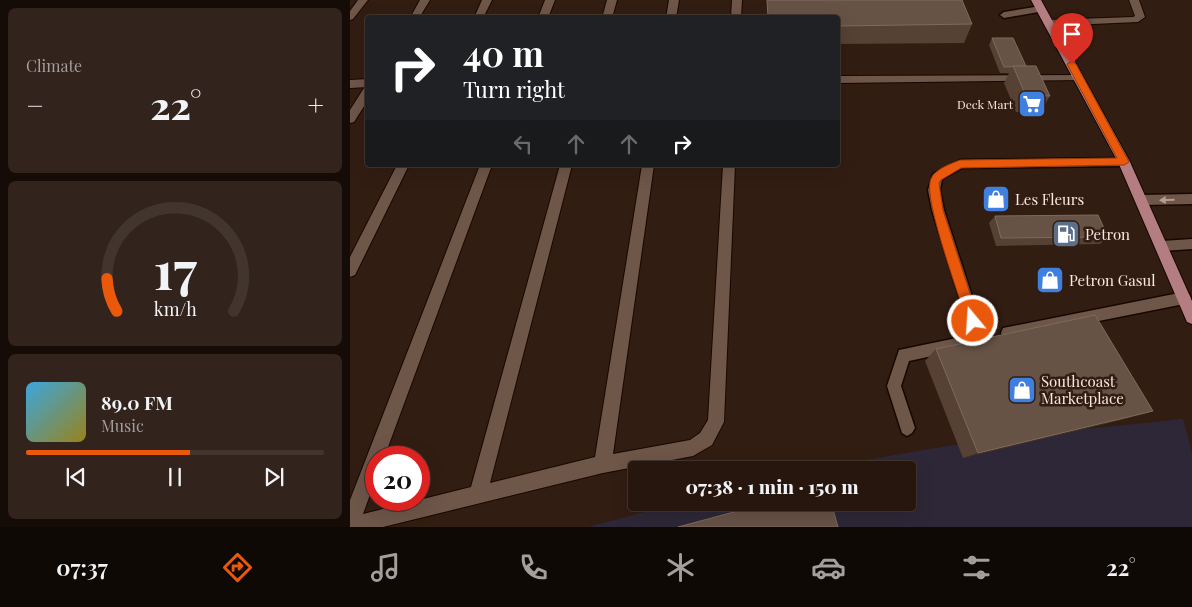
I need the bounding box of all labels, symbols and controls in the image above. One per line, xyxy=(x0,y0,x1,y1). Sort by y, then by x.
pin xyxy=(1051,13,1093,64)
icon: arrive xyxy=(1058,20,1086,48)
text: 40 m xyxy=(463,29,544,76)
icon: right xyxy=(380,35,445,100)
text: Climate xyxy=(26,55,82,76)
text: Turn right xyxy=(463,74,565,104)
text: 22° xyxy=(150,79,202,130)
text: − xyxy=(26,86,44,123)
text: + xyxy=(308,86,324,123)
supermarket icon: Deck Mart xyxy=(1017,89,1047,119)
place label: Deck Mart xyxy=(957,96,1014,112)
icon: left xyxy=(509,130,537,158)
icon: ahead xyxy=(562,130,590,158)
icon: ahead xyxy=(615,130,643,158)
icon: right xyxy=(668,130,696,158)
shop icon: Les Fleurs xyxy=(981,184,1011,214)
place label: Les Fleurs xyxy=(1015,189,1084,209)
one-way arrow xyxy=(1159,196,1175,204)
fuel station icon: Petron xyxy=(1051,219,1081,249)
place label: Petron xyxy=(1085,224,1130,244)
text: 17 xyxy=(153,234,197,303)
shop icon: Petron Gasul xyxy=(1035,265,1065,295)
place label: Petron Gasul xyxy=(1069,270,1155,290)
position arrow xyxy=(946,294,998,346)
text: km/h xyxy=(154,297,197,320)
place label: Southcoast Marketplace xyxy=(1041,371,1124,408)
shop icon: Southcoast Marketplace xyxy=(1007,375,1037,405)
text: 89.0 FM xyxy=(101,389,173,415)
text: Music xyxy=(101,415,144,436)
speed limit sign: 20 xyxy=(365,446,430,511)
icon: previous xyxy=(62,463,90,491)
icon: pause xyxy=(161,463,189,491)
icon: next xyxy=(260,463,288,491)
text: 07:38 · 1 min · 150 m xyxy=(686,473,858,499)
icon: directions xyxy=(220,550,255,585)
icon: music xyxy=(368,550,403,585)
icon: phone xyxy=(516,550,551,585)
icon: climate xyxy=(663,550,698,585)
icon: car xyxy=(811,550,846,585)
icon: filters xyxy=(959,550,994,585)
text: 07:37 xyxy=(56,552,108,582)
text: 22° xyxy=(1106,552,1136,582)

